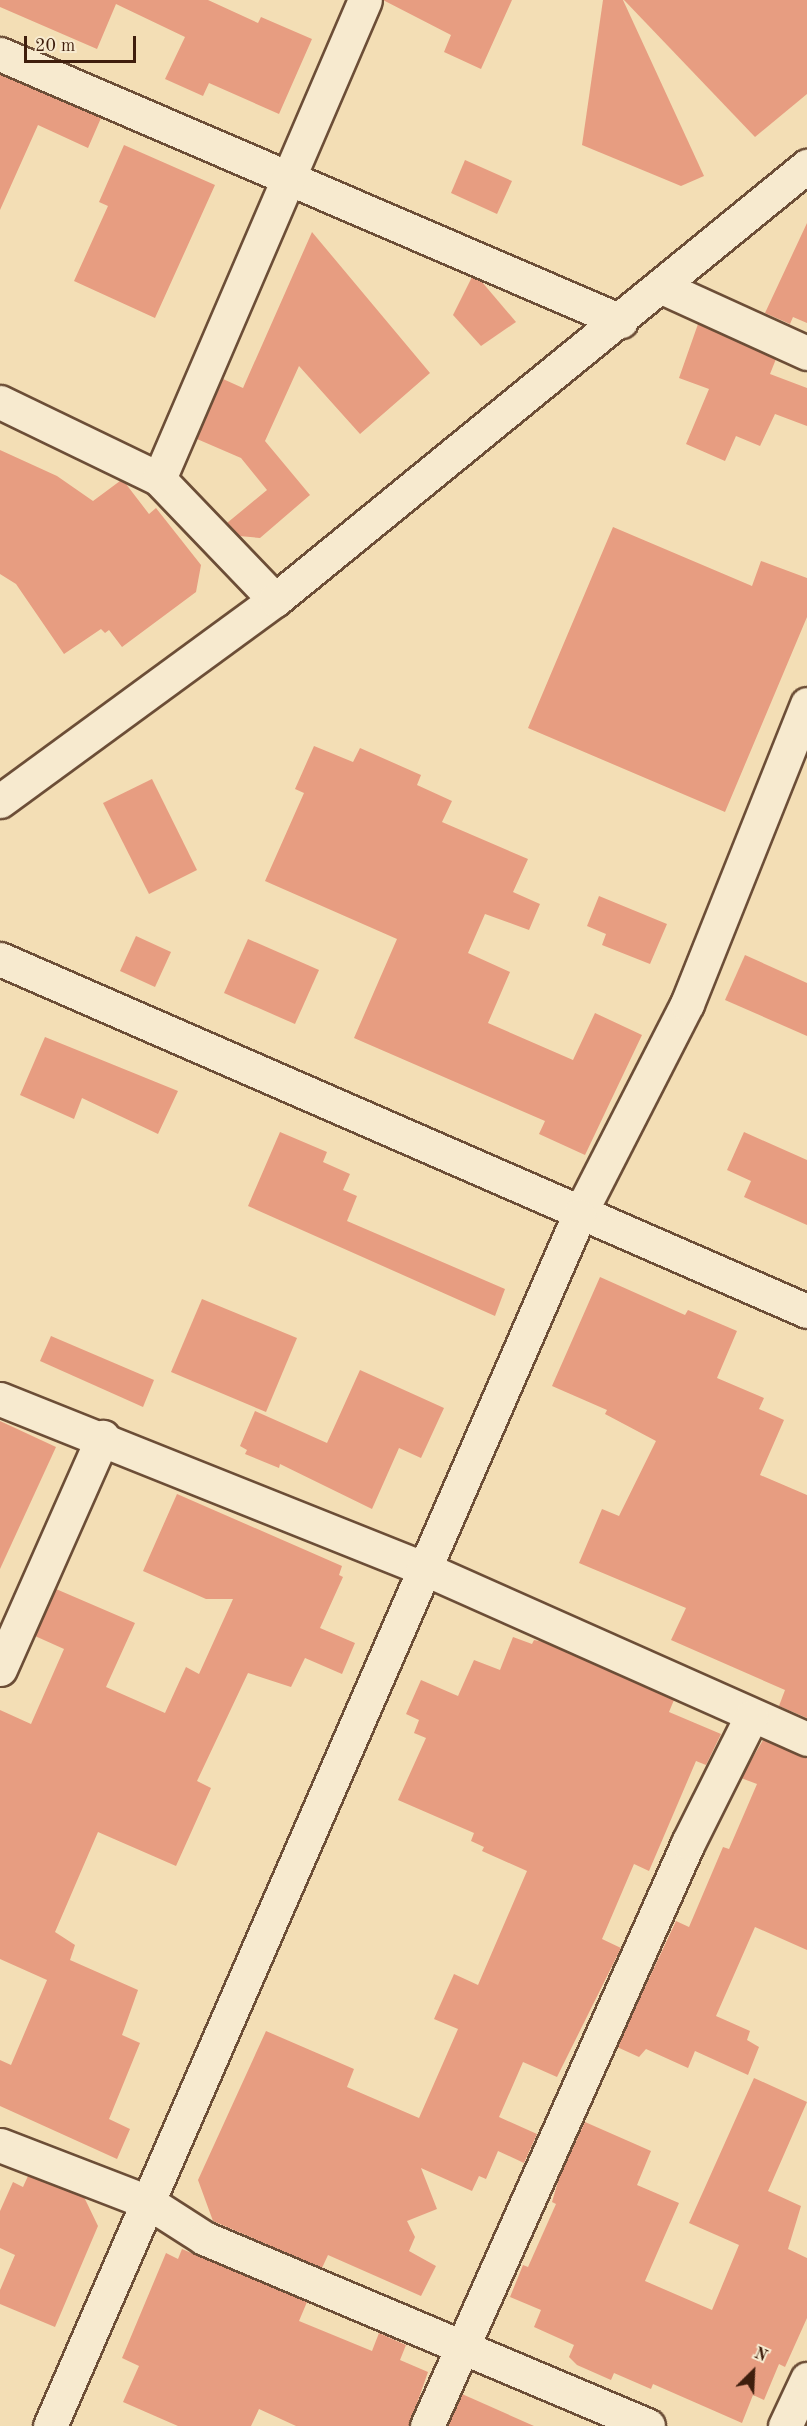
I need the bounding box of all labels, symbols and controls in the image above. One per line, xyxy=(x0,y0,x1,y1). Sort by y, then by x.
scale bar xyxy=(27,24,140,62)
text: 20 m xyxy=(35,37,75,55)
north arrow xyxy=(723,2342,783,2402)
text: N xyxy=(751,2346,769,2365)

